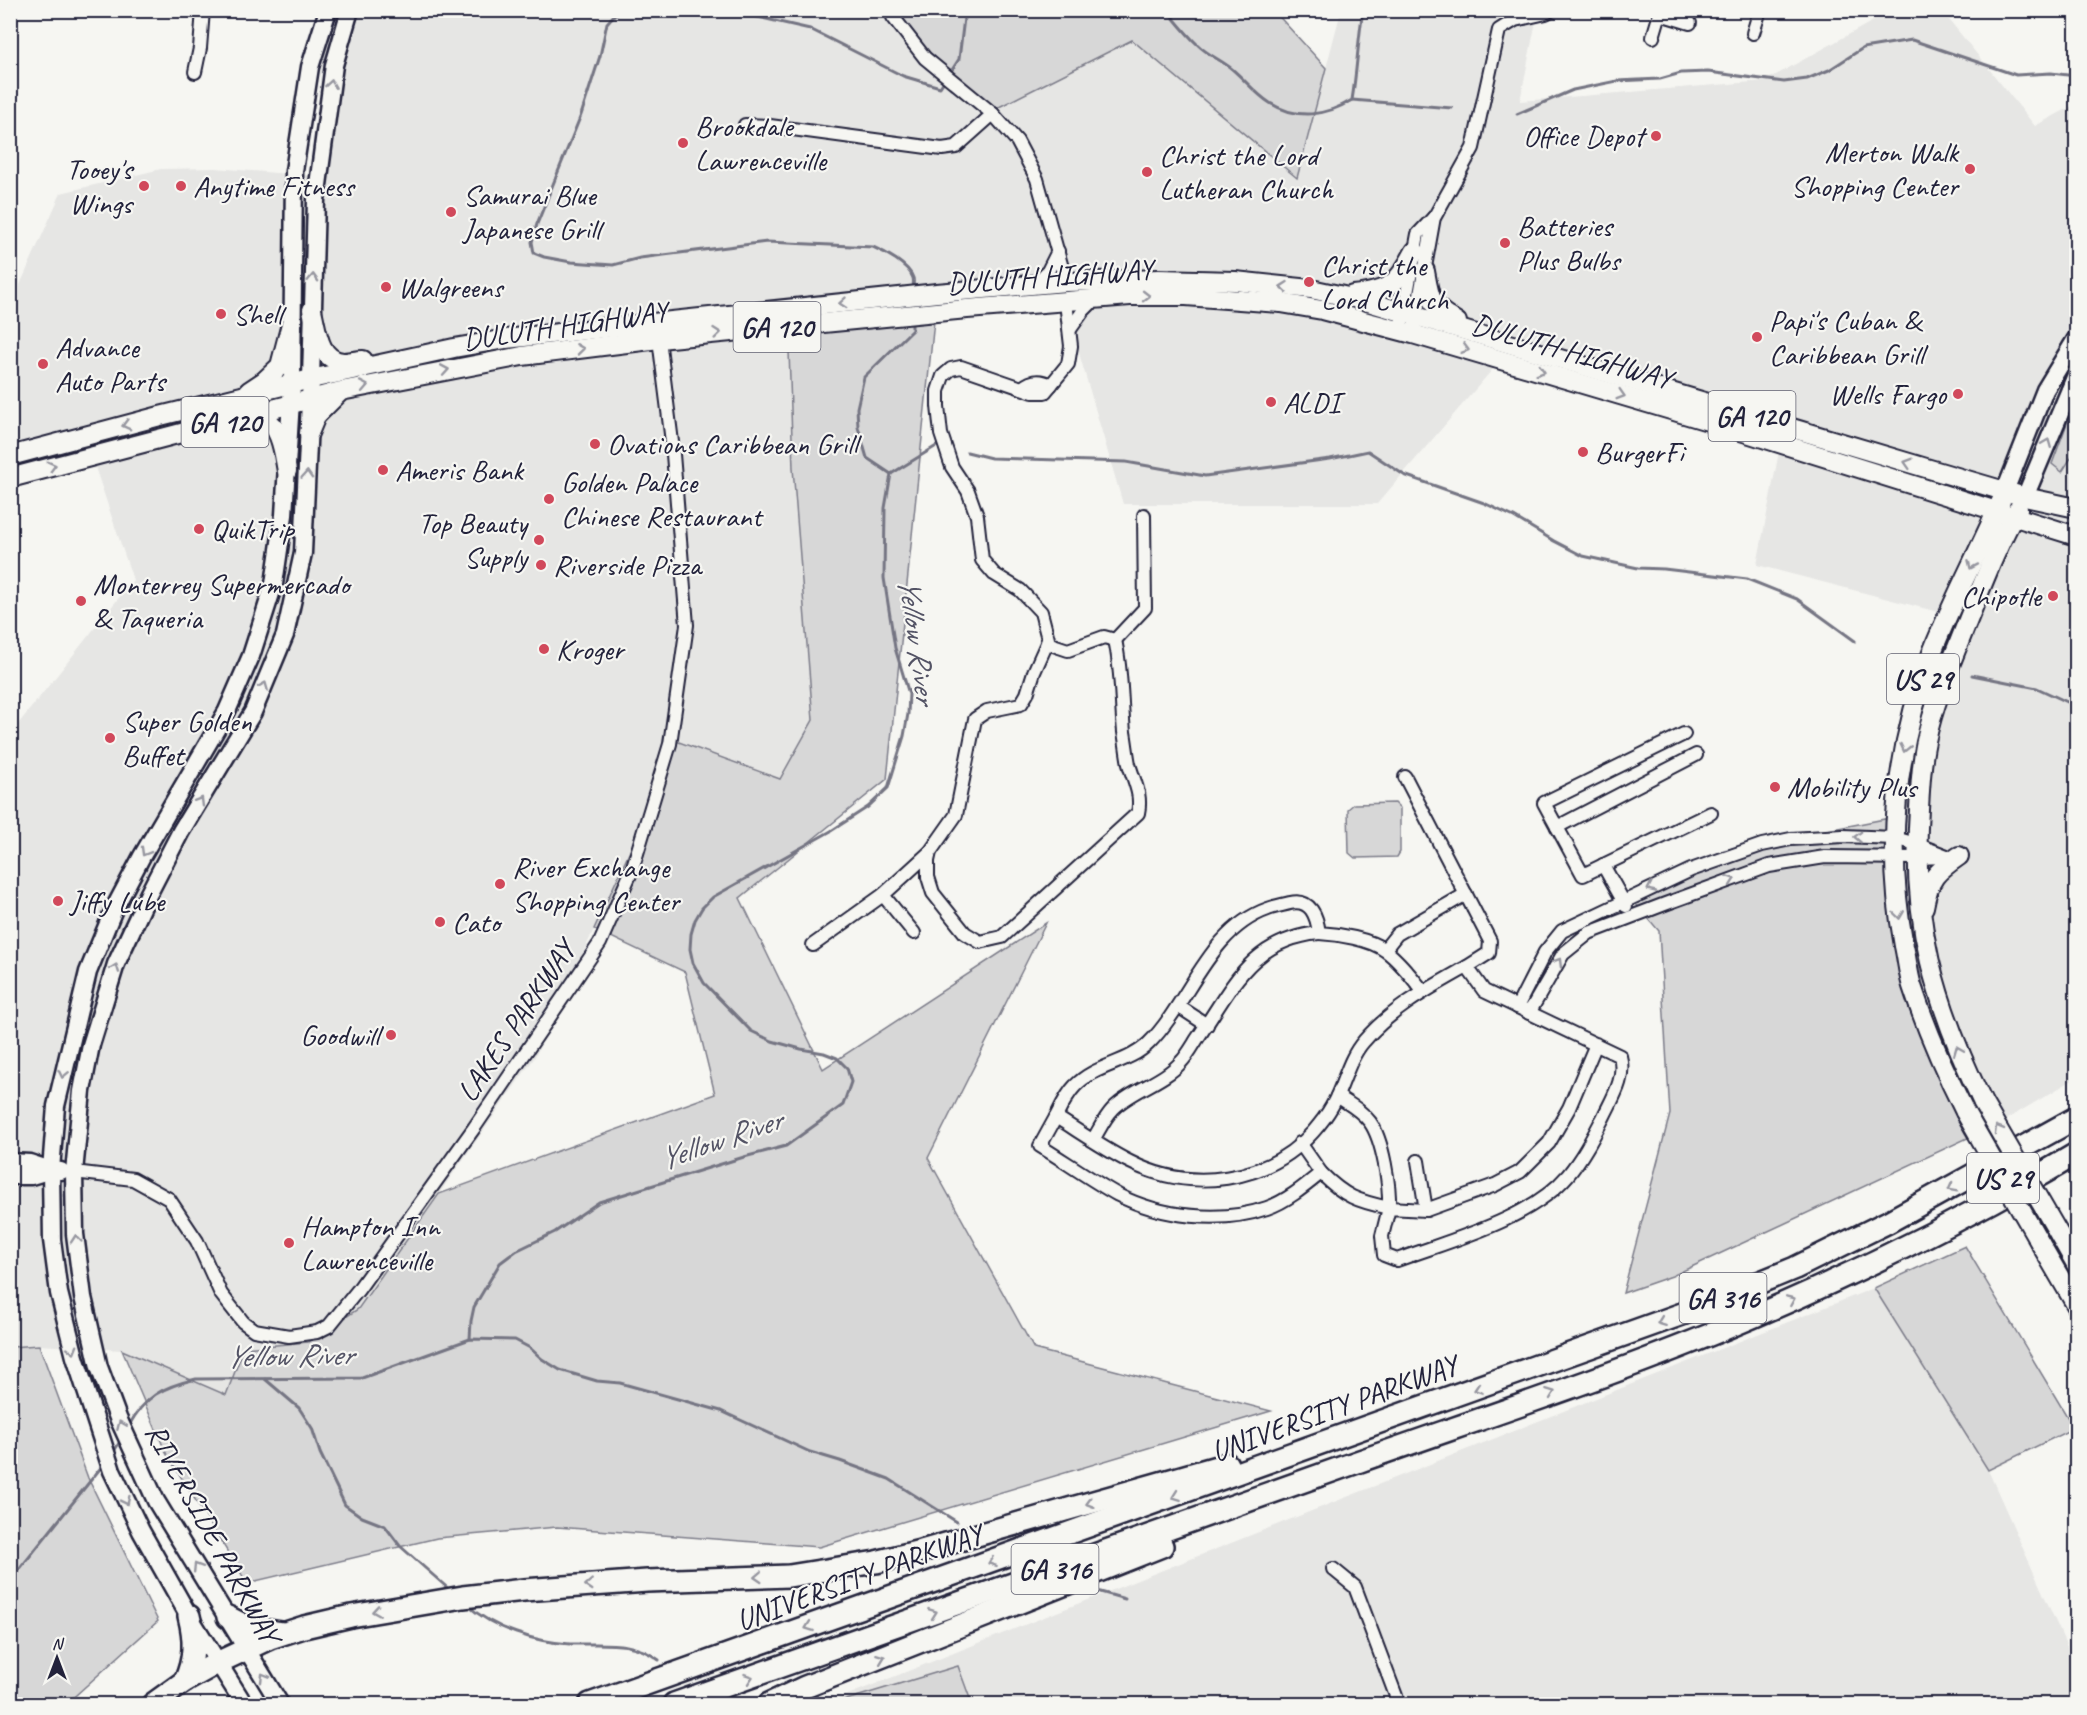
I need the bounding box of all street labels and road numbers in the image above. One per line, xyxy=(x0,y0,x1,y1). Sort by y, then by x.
street label: DULUTH HIGHWAY xyxy=(946,250,1158,302)
street label: DULUTH HIGHWAY xyxy=(460,291,674,358)
road number: GA 120 xyxy=(734,302,820,352)
street label: DULUTH HIGHWAY xyxy=(1468,304,1680,399)
road number: GA 120 xyxy=(1708,391,1796,441)
road number: GA 120 xyxy=(182,397,268,447)
road number: US 29 xyxy=(1887,654,1959,704)
street label: LAKES PARKWAY xyxy=(448,929,587,1109)
road number: US 29 xyxy=(1967,1153,2039,1203)
road number: GA 316 xyxy=(1680,1273,1766,1323)
street label: UNIVERSITY PARKWAY xyxy=(1206,1344,1467,1470)
street label: RIVERSIDE PARKWAY xyxy=(137,1417,292,1655)
street label: UNIVERSITY PARKWAY xyxy=(731,1513,992,1639)
road number: GA 316 xyxy=(1012,1544,1098,1594)

